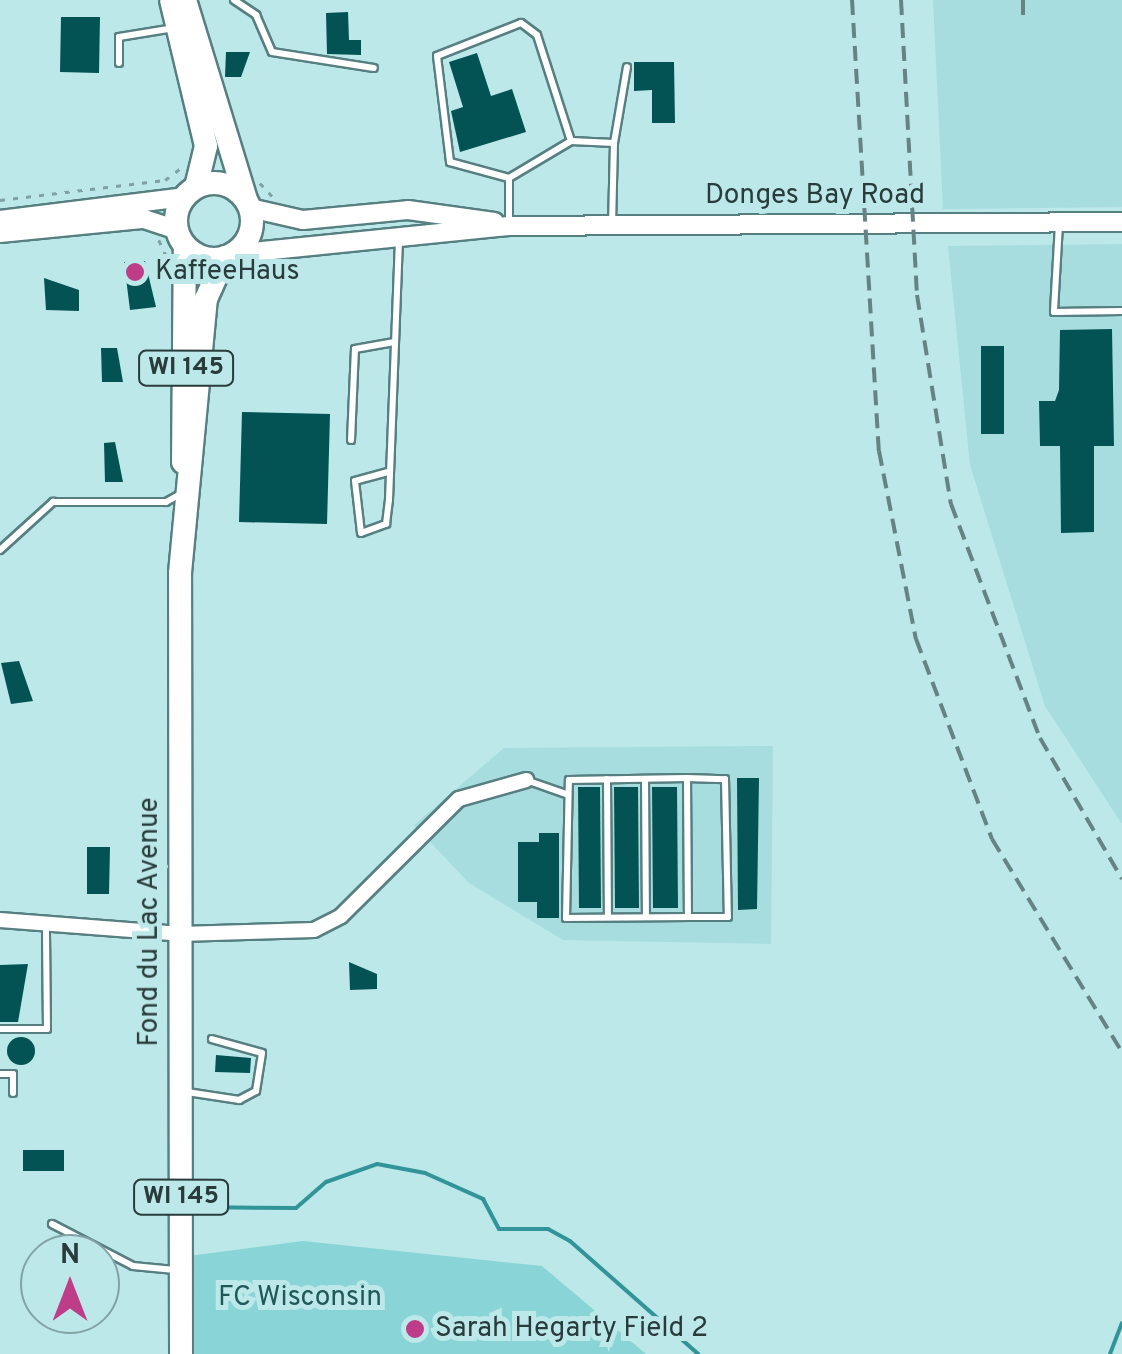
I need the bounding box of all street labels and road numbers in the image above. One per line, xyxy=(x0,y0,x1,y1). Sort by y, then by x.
street label: Donges Bay Road xyxy=(705,179,925,213)
road number: WI 145 xyxy=(136,348,236,388)
street label: Fond du Lac Avenue xyxy=(133,797,167,1047)
road number: WI 145 xyxy=(131,1177,231,1217)

